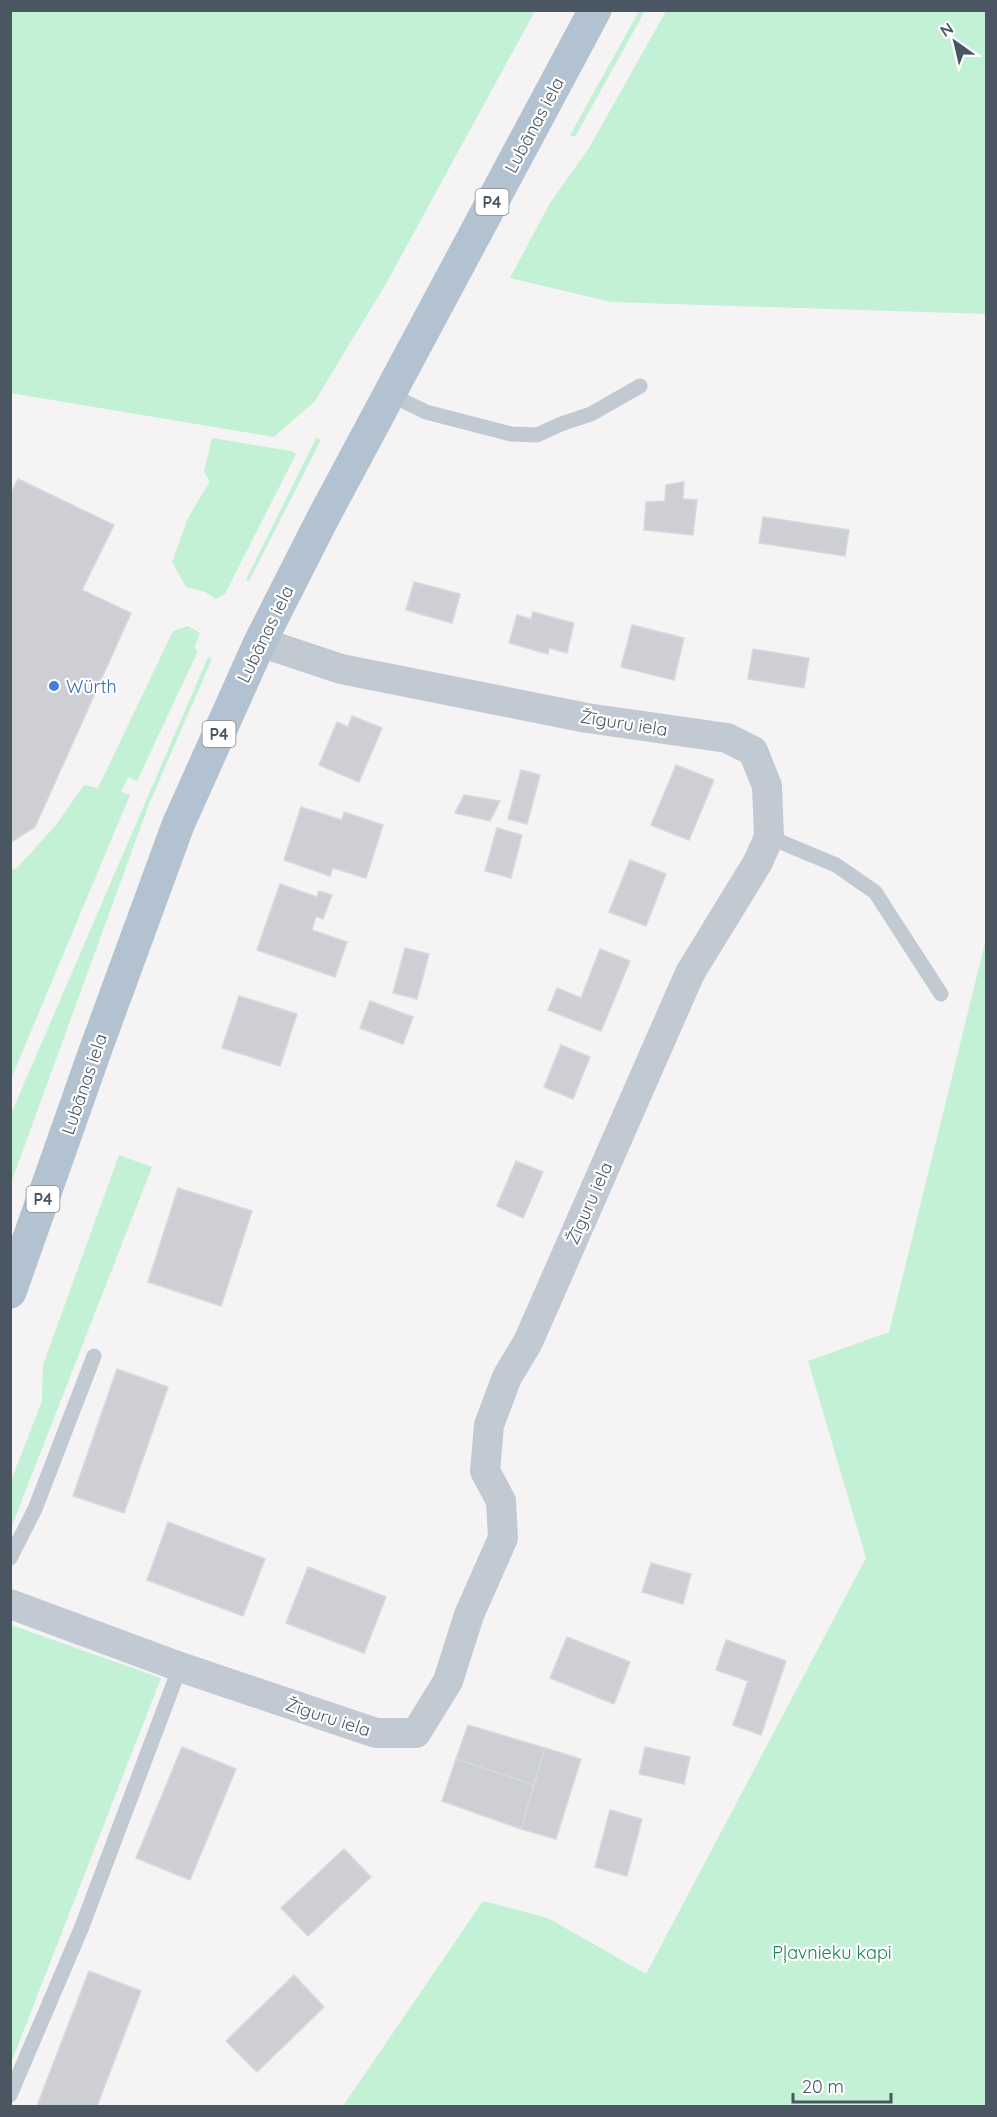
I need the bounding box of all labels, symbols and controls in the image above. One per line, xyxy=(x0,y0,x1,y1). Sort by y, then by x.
north arrow xyxy=(925,12,985,72)
text: N xyxy=(936,18,957,41)
street label: Lubānas iela xyxy=(499,73,569,177)
road number: P4 xyxy=(476,189,508,215)
street label: Lubānas iela xyxy=(232,582,298,686)
place label: Würth xyxy=(66,675,117,698)
marker: Würth xyxy=(47,679,61,693)
street label: Žīguru iela xyxy=(579,705,669,741)
road number: P4 xyxy=(202,721,236,747)
street label: Lubānas iela xyxy=(56,1030,112,1138)
street label: Žīguru iela xyxy=(561,1158,617,1248)
road number: P4 xyxy=(26,1186,60,1212)
street label: Žīguru iela xyxy=(283,1692,373,1742)
park label: Pļavnieku kapi xyxy=(772,1941,892,1964)
scale bar xyxy=(793,2066,890,2104)
text: 20 m xyxy=(802,2075,844,2098)

